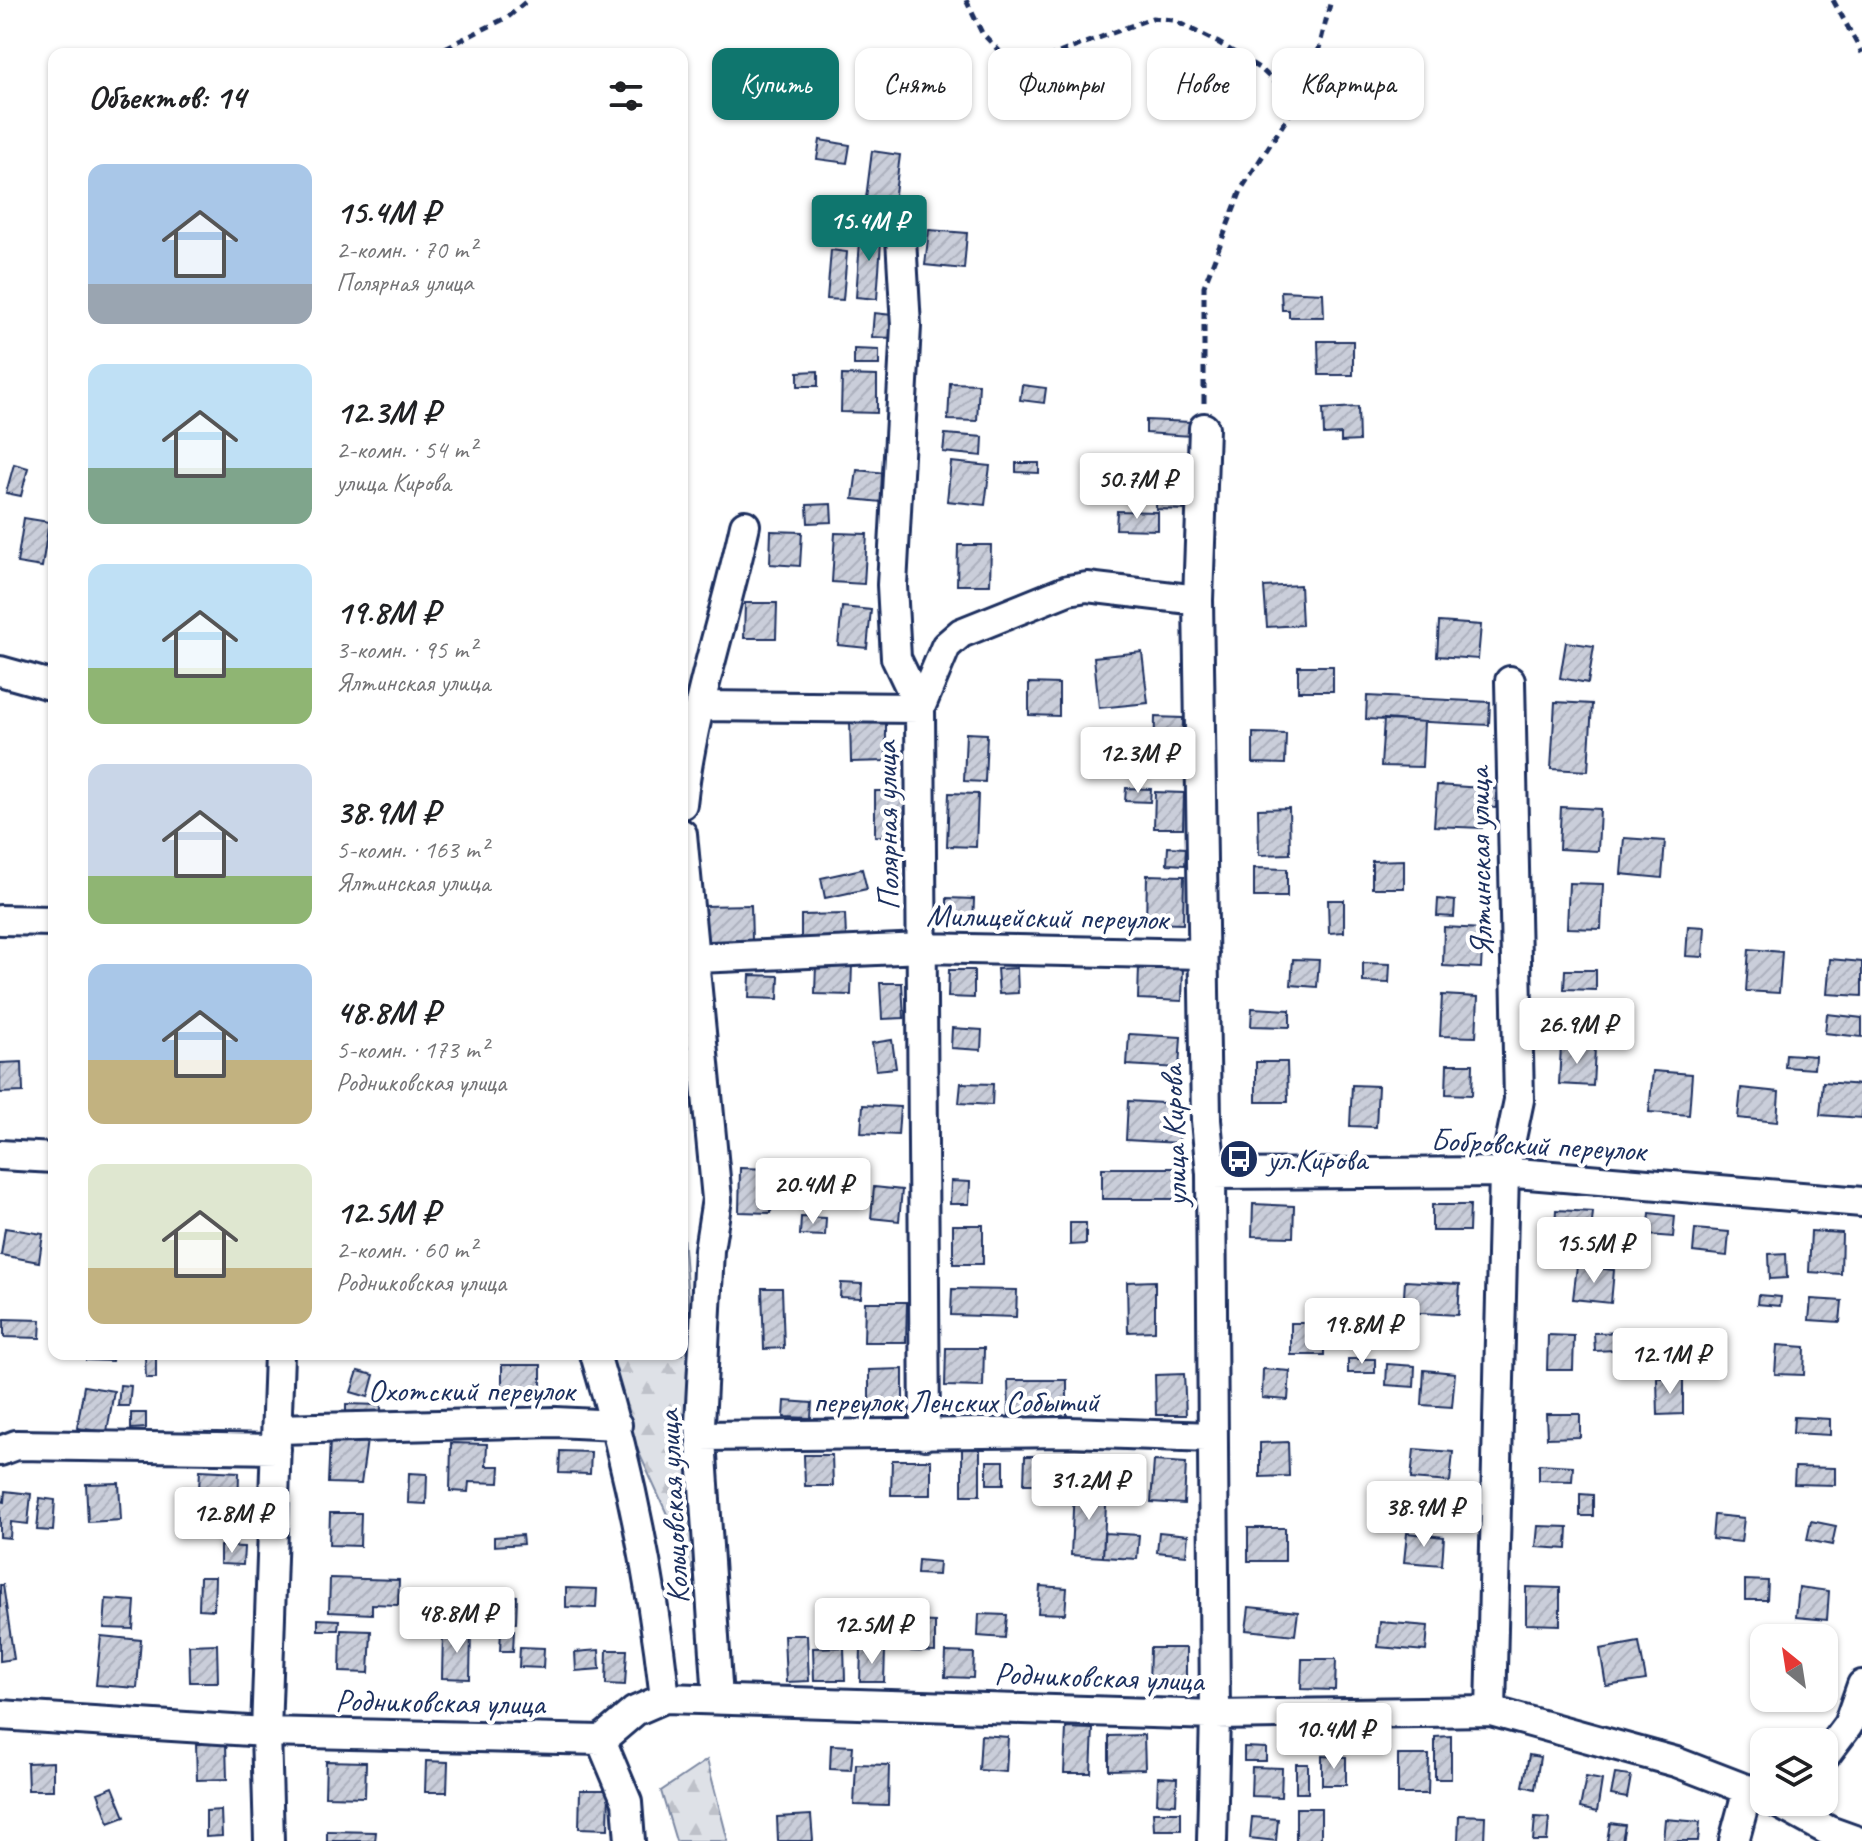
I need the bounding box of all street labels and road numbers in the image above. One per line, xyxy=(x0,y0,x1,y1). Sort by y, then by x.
street label: Полярная улица xyxy=(865,739,909,911)
street label: Ялтинская улица xyxy=(1458,764,1502,957)
street label: Милицейский переулок xyxy=(926,894,1171,940)
street label: улица Кирова xyxy=(1151,1062,1197,1209)
street label: Бобровский переулок xyxy=(1430,1119,1650,1171)
street label: Охотский переулок xyxy=(368,1370,577,1411)
street label: переулок Ленских Событий xyxy=(813,1381,1101,1422)
street label: Кольцовская улица xyxy=(647,1407,699,1605)
street label: Родниковская улица xyxy=(994,1653,1207,1701)
street label: Родниковская улица xyxy=(335,1680,547,1724)

